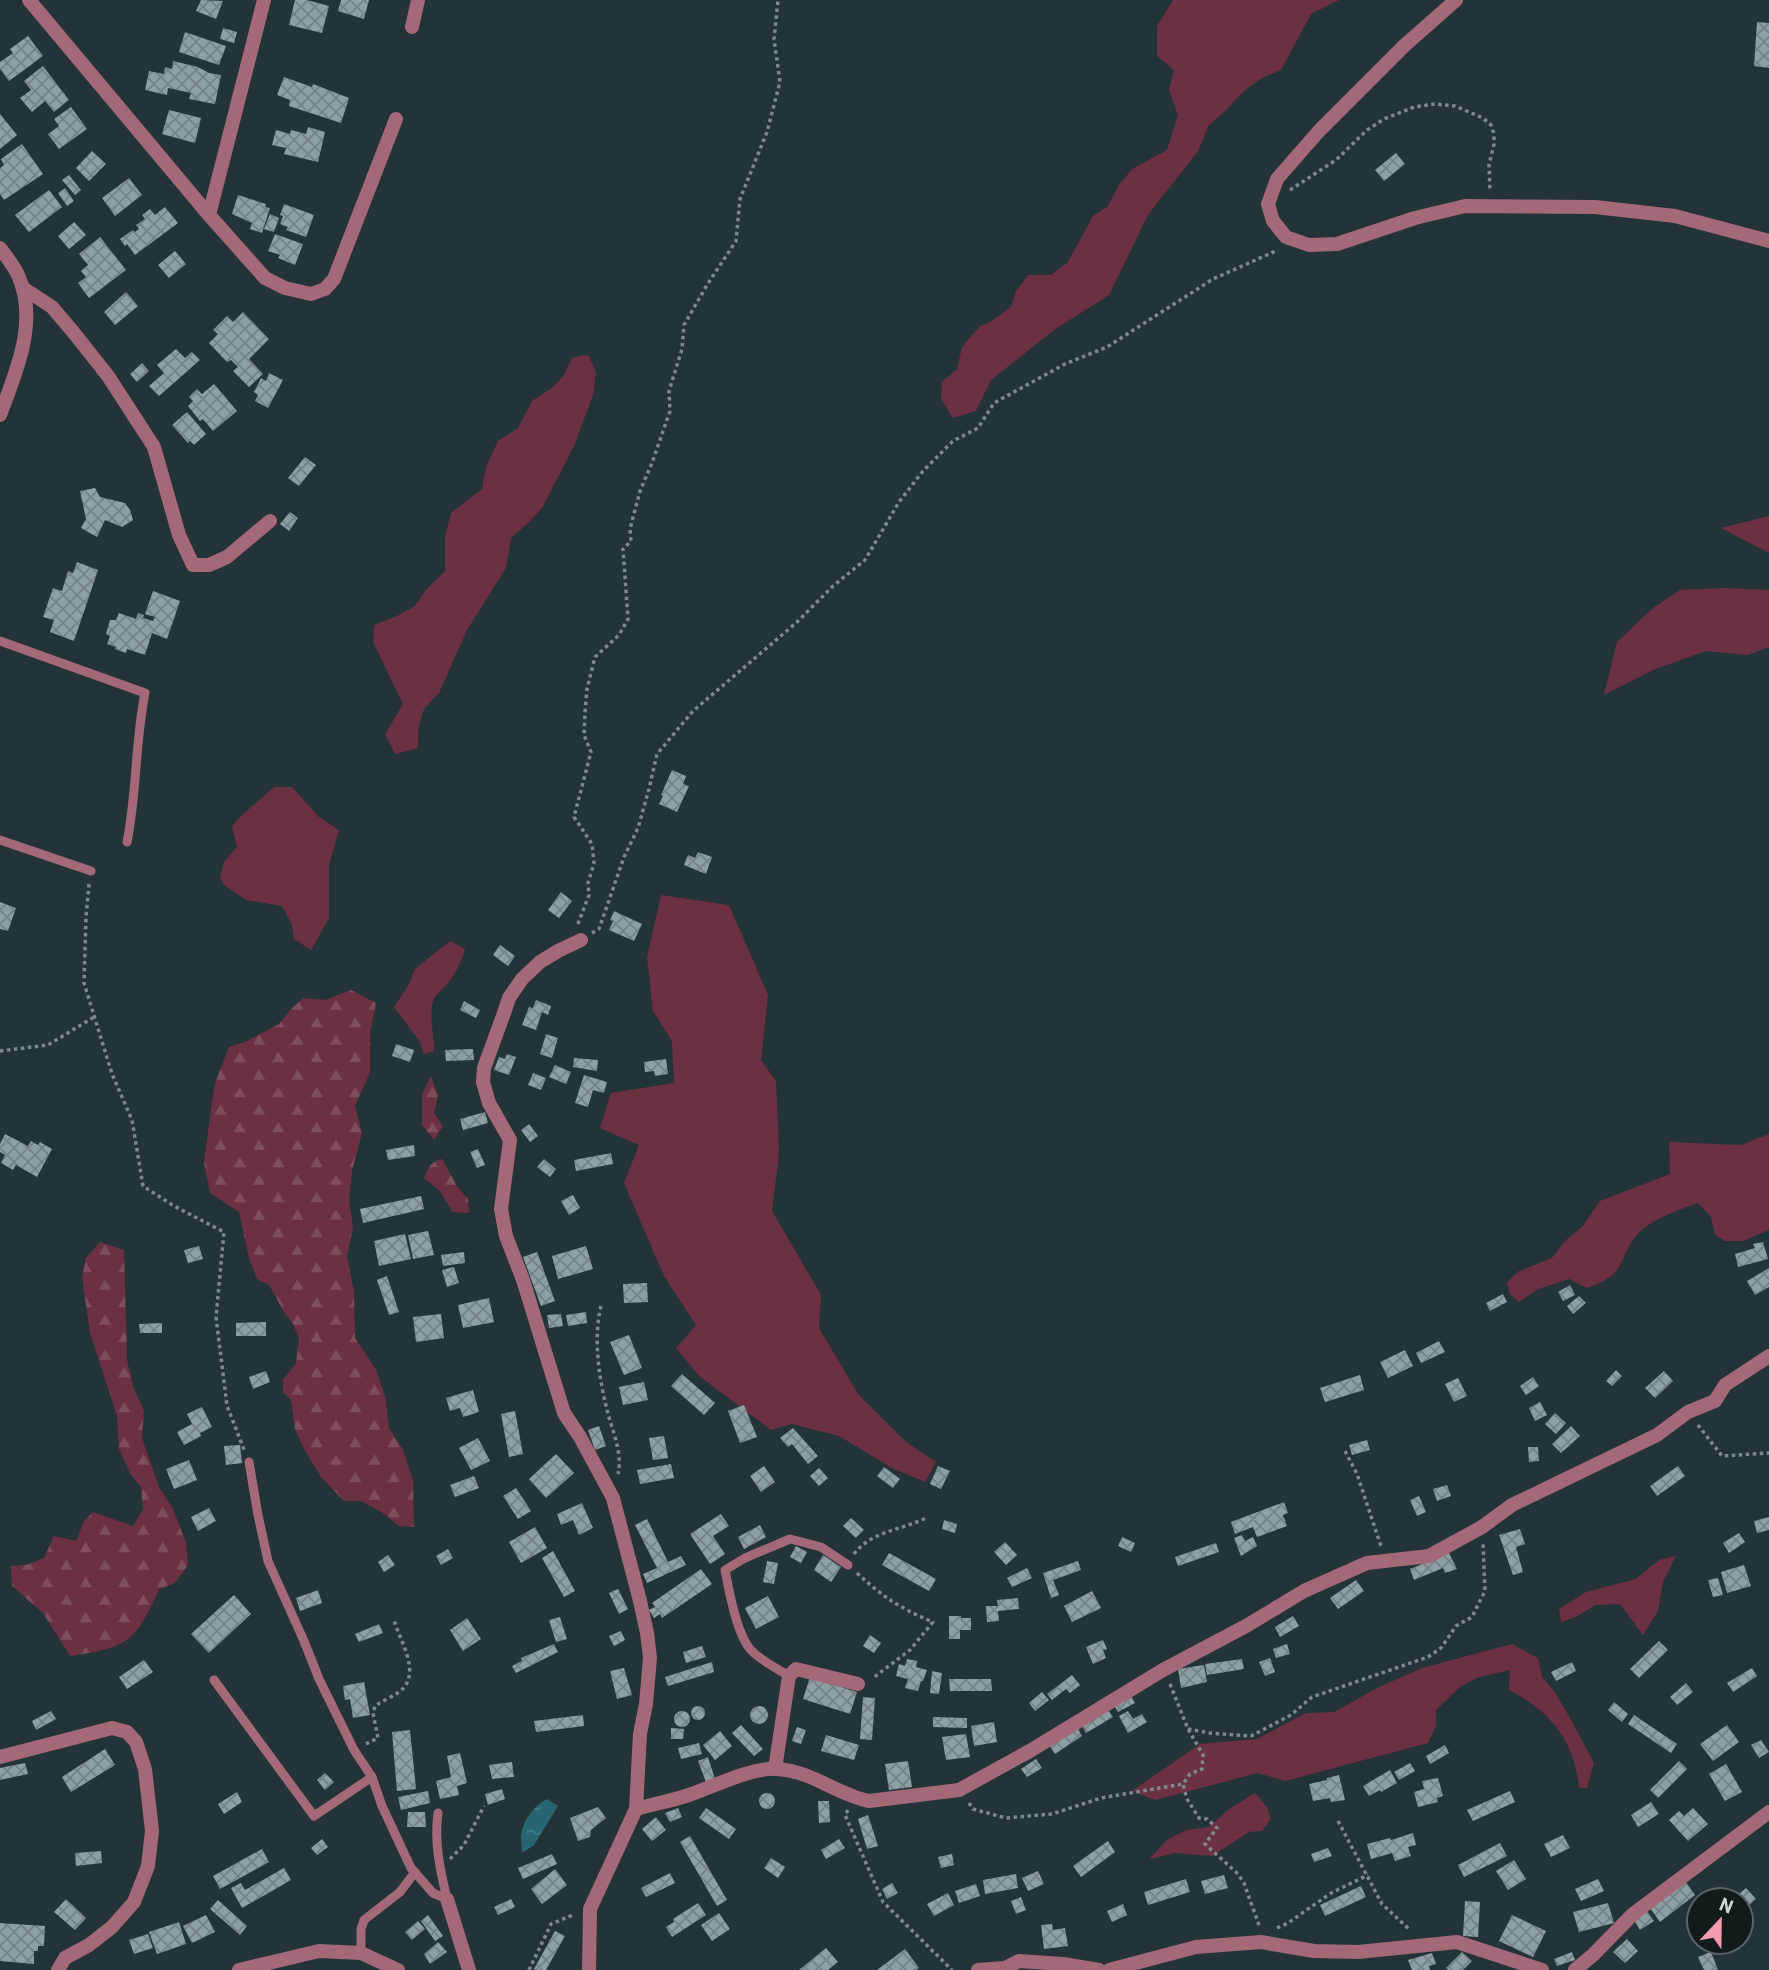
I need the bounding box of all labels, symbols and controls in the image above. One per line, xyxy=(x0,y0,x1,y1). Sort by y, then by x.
north arrow xyxy=(1685,1886,1755,1956)
text: N xyxy=(1716,1892,1737,1918)

